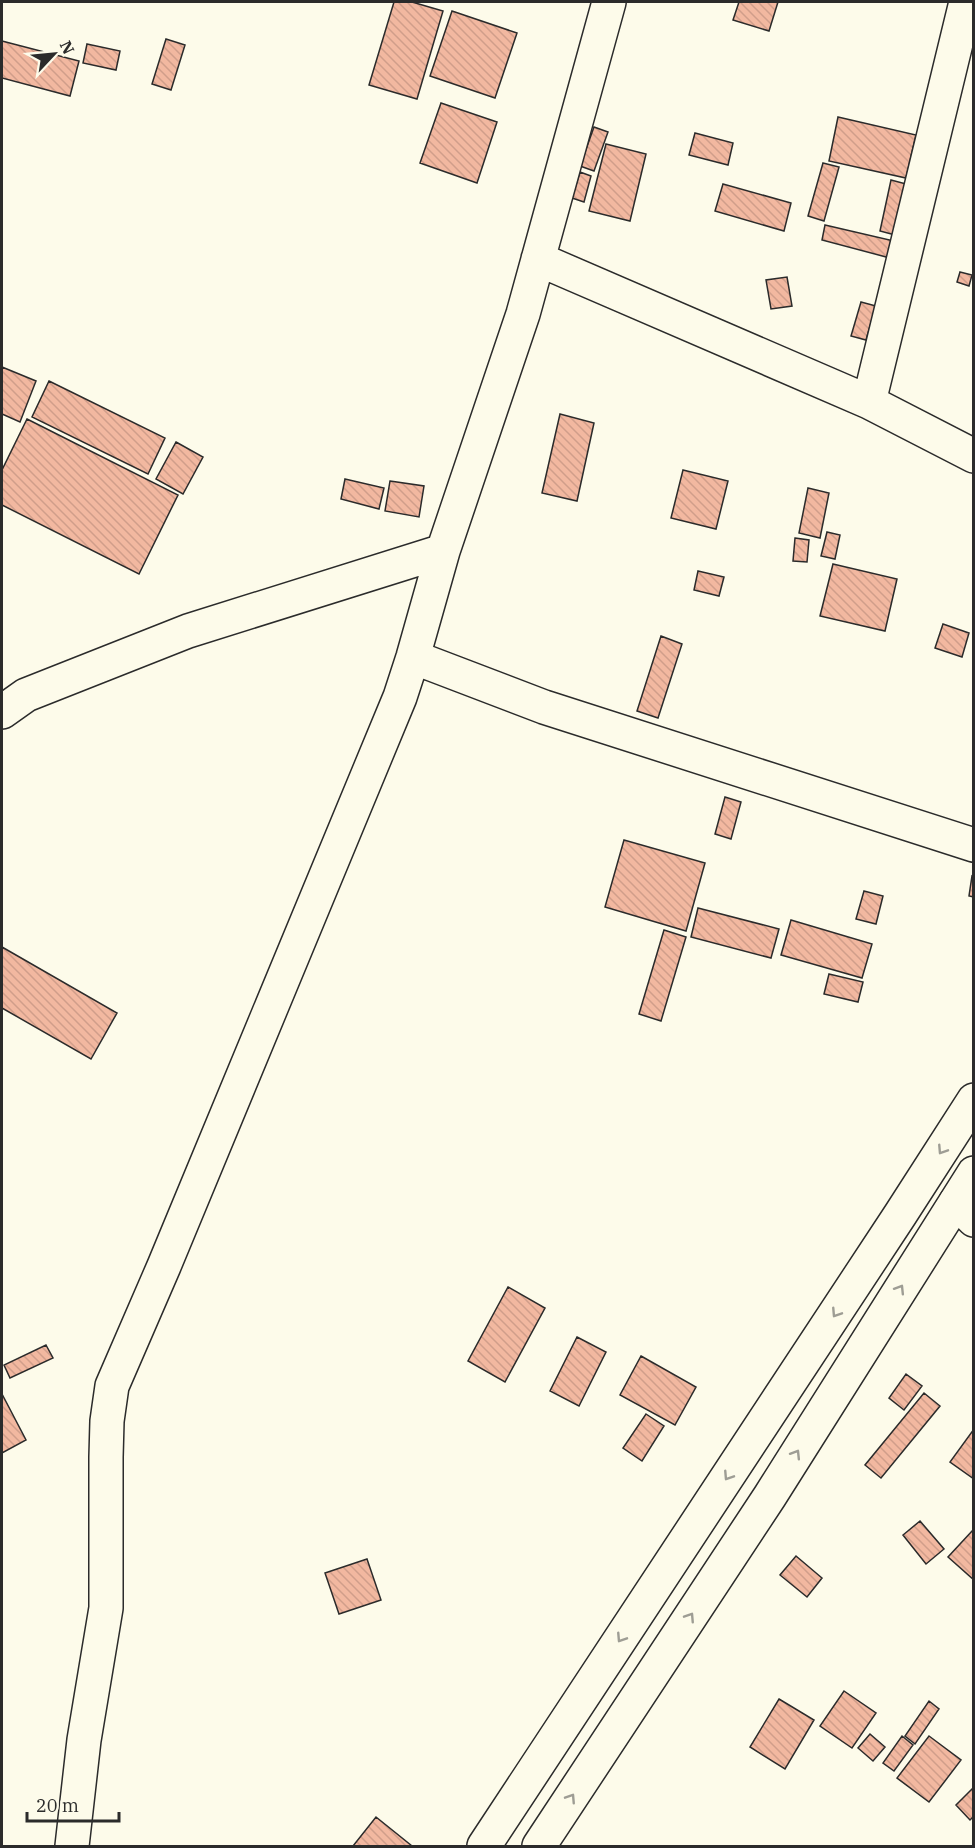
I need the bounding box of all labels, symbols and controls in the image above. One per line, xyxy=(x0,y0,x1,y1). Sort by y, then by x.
north arrow xyxy=(24,24,84,84)
text: N xyxy=(56,37,79,57)
one-way arrow xyxy=(938,1143,949,1154)
one-way arrow xyxy=(893,1285,905,1295)
one-way arrow xyxy=(831,1307,843,1317)
one-way arrow xyxy=(789,1450,801,1460)
one-way arrow xyxy=(724,1469,735,1480)
one-way arrow xyxy=(683,1613,694,1624)
one-way arrow xyxy=(617,1632,628,1643)
scale bar xyxy=(27,1785,118,1823)
one-way arrow xyxy=(564,1793,575,1804)
text: 20 m xyxy=(36,1794,79,1817)

